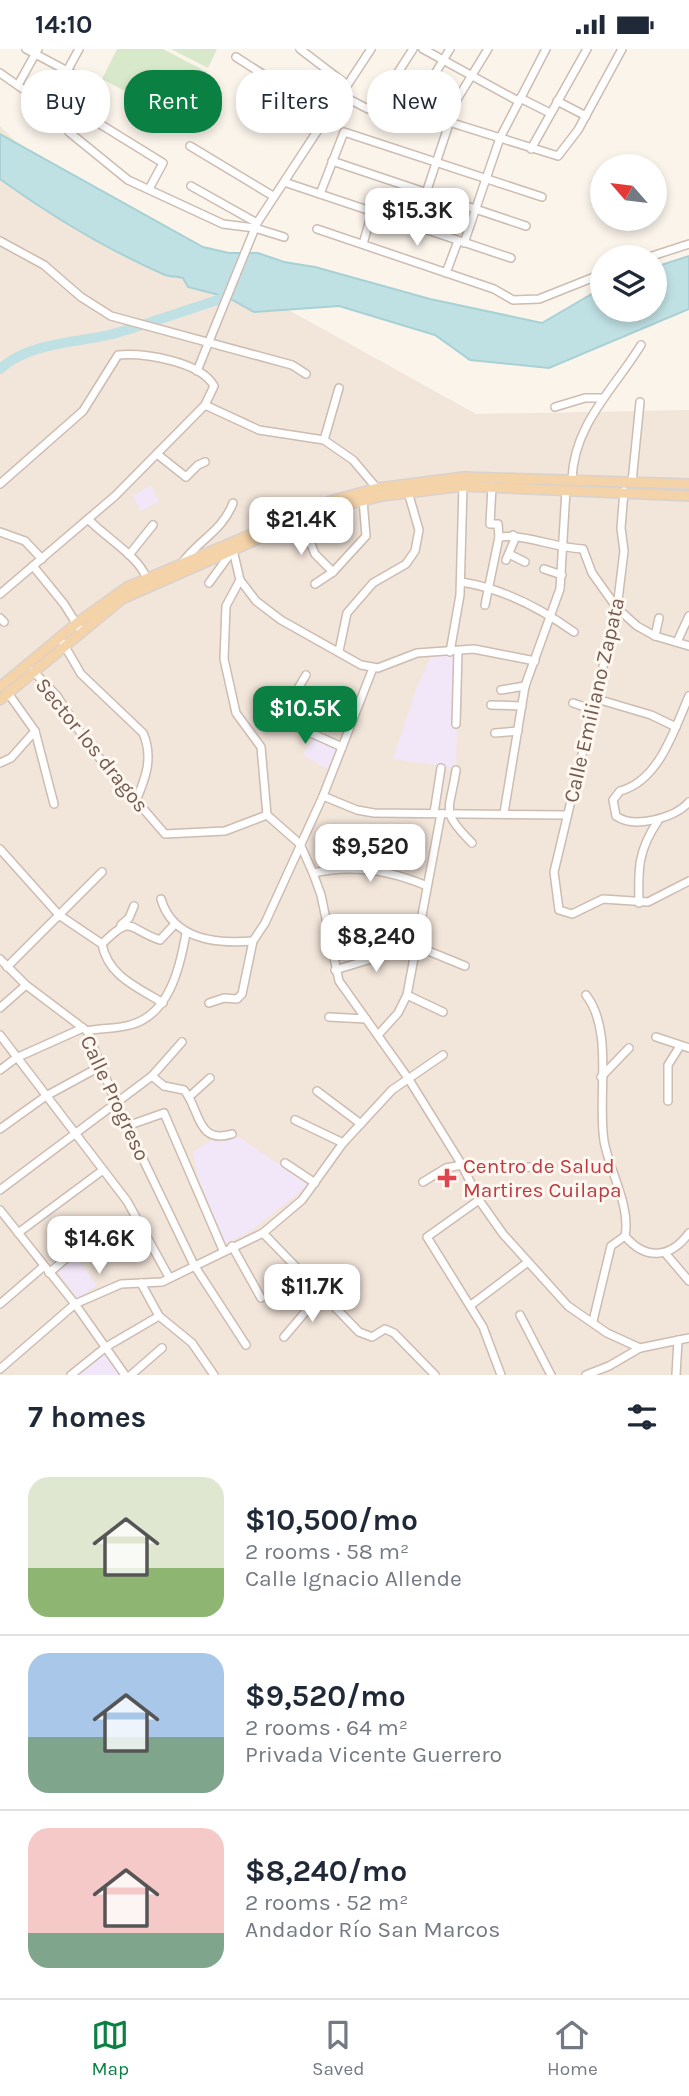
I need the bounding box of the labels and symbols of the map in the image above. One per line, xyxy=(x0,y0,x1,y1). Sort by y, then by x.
north arrow xyxy=(590,154,667,231)
pin: $15.3K xyxy=(360,189,474,248)
pin: $21.4K xyxy=(244,497,358,557)
street label: Calle Emiliano Zapata xyxy=(559,595,629,805)
street label: Sector los dragos xyxy=(31,673,153,817)
pin: $10.5K xyxy=(248,687,362,746)
pin: $9,520 xyxy=(313,825,427,884)
pin: $8,240 xyxy=(319,915,433,974)
street label: Calle Progreso xyxy=(76,1032,154,1164)
place label: Centro de Salud Martires Cuilapa xyxy=(463,1154,622,1202)
marker: Centro de Salud Martires Cuilapa xyxy=(437,1168,457,1188)
pin: $14.6K xyxy=(42,1217,156,1276)
pin: $11.7K xyxy=(255,1265,369,1324)

